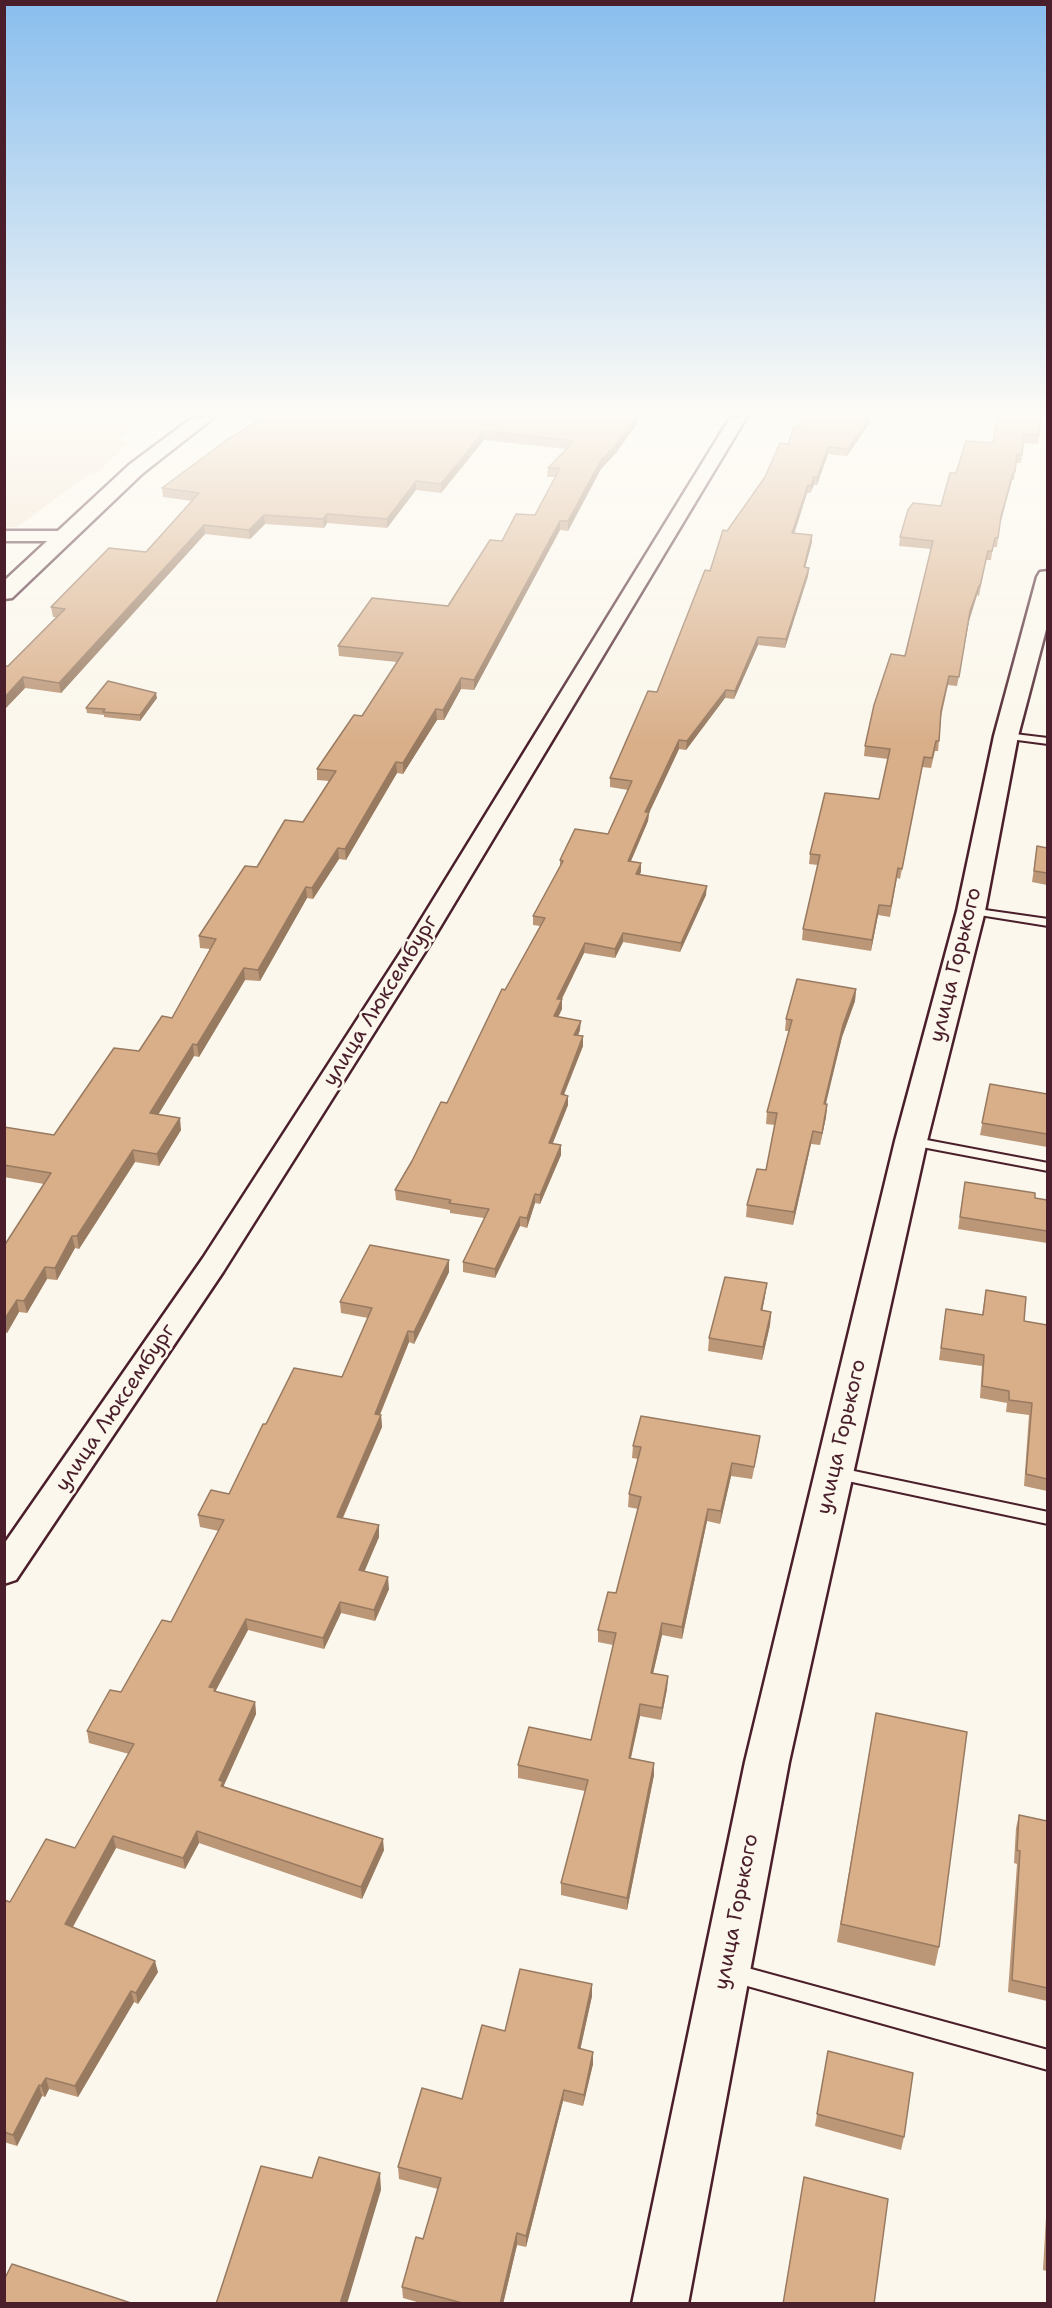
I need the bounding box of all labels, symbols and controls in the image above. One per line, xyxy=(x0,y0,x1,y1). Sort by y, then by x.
street label: улица Горького xyxy=(925,885,987,1045)
street label: улица Люксембург xyxy=(318,911,444,1091)
street label: улица Люксембург xyxy=(50,1319,182,1497)
street label: улица Горького xyxy=(812,1357,872,1517)
street label: улица Горького xyxy=(710,1832,764,1992)

